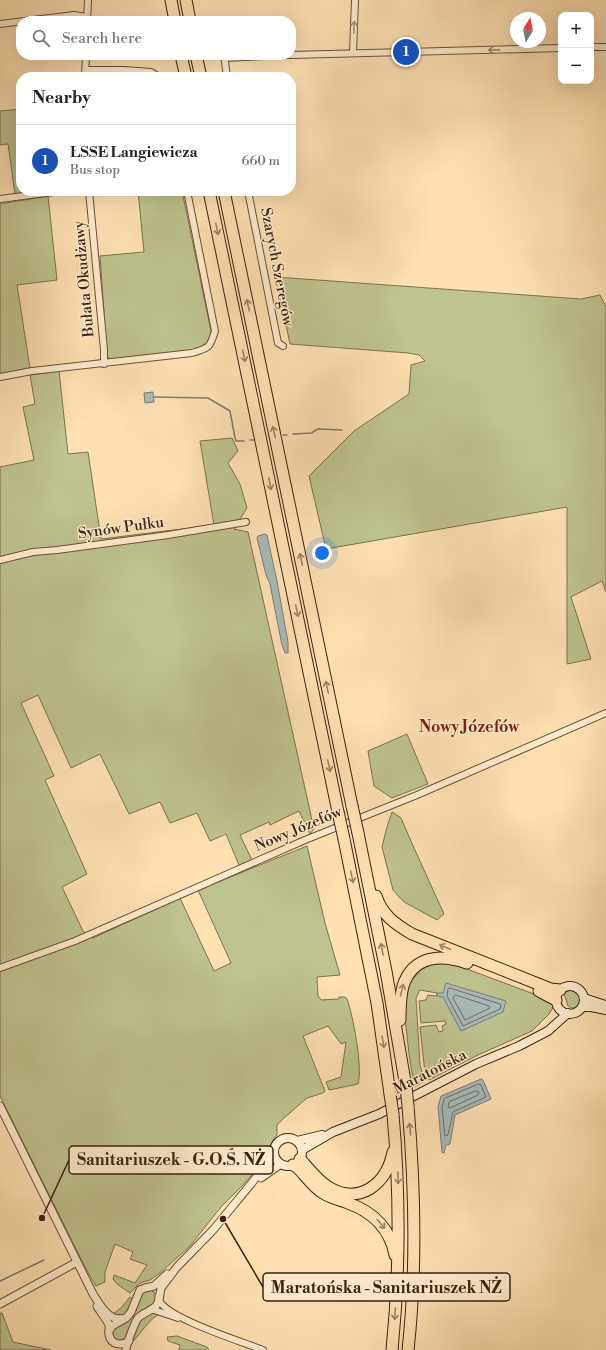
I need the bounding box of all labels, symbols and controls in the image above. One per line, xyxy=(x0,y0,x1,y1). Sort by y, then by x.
north arrow xyxy=(510,12,546,48)
map controls xyxy=(558,12,594,84)
button: + xyxy=(558,12,594,48)
search box xyxy=(16,16,296,60)
one-way arrow xyxy=(350,21,357,34)
icon: search xyxy=(30,27,52,49)
text: Search here xyxy=(62,29,142,48)
pin: 1 xyxy=(393,37,419,67)
one-way arrow xyxy=(488,46,501,53)
button: − xyxy=(558,48,594,84)
text: Nearby xyxy=(32,87,91,109)
text: ŁSSE Langiewicza xyxy=(70,143,198,162)
text: 1 xyxy=(42,153,48,169)
text: 660 m xyxy=(242,153,280,169)
text: Bus stop xyxy=(70,162,120,178)
street label: Szarych Szeregów xyxy=(256,206,298,329)
street label: Bułata Okudżawy xyxy=(69,219,99,339)
one-way arrow xyxy=(214,222,222,235)
one-way arrow xyxy=(244,299,252,312)
one-way arrow xyxy=(240,350,248,363)
one-way arrow xyxy=(270,426,278,439)
one-way arrow xyxy=(267,477,275,490)
street label: Synów Pułku xyxy=(77,513,166,543)
your location xyxy=(312,543,332,563)
one-way arrow xyxy=(296,553,304,566)
one-way arrow xyxy=(293,604,301,617)
one-way arrow xyxy=(323,680,331,693)
district label: Nowy Józefów xyxy=(419,717,520,737)
one-way arrow xyxy=(325,759,333,772)
street label: Nowy Józefów xyxy=(251,802,345,856)
one-way arrow xyxy=(348,870,356,883)
one-way arrow xyxy=(439,942,451,950)
one-way arrow xyxy=(378,943,386,956)
one-way arrow xyxy=(399,984,407,997)
one-way arrow xyxy=(379,1035,387,1048)
street label: Maratońska xyxy=(390,1045,470,1099)
one-way arrow xyxy=(407,1123,414,1136)
callout: Sanitariuszek - G.O.Ś. NŻ xyxy=(69,1146,273,1174)
text: Sanitariuszek - G.O.Ś. NŻ xyxy=(77,1148,265,1170)
one-way arrow xyxy=(394,1171,401,1184)
one-way arrow xyxy=(376,1218,385,1229)
callout: Maratońska - Sanitariuszek NŻ xyxy=(263,1273,510,1301)
text: Maratońska - Sanitariuszek NŻ xyxy=(271,1276,501,1298)
one-way arrow xyxy=(392,1307,399,1320)

